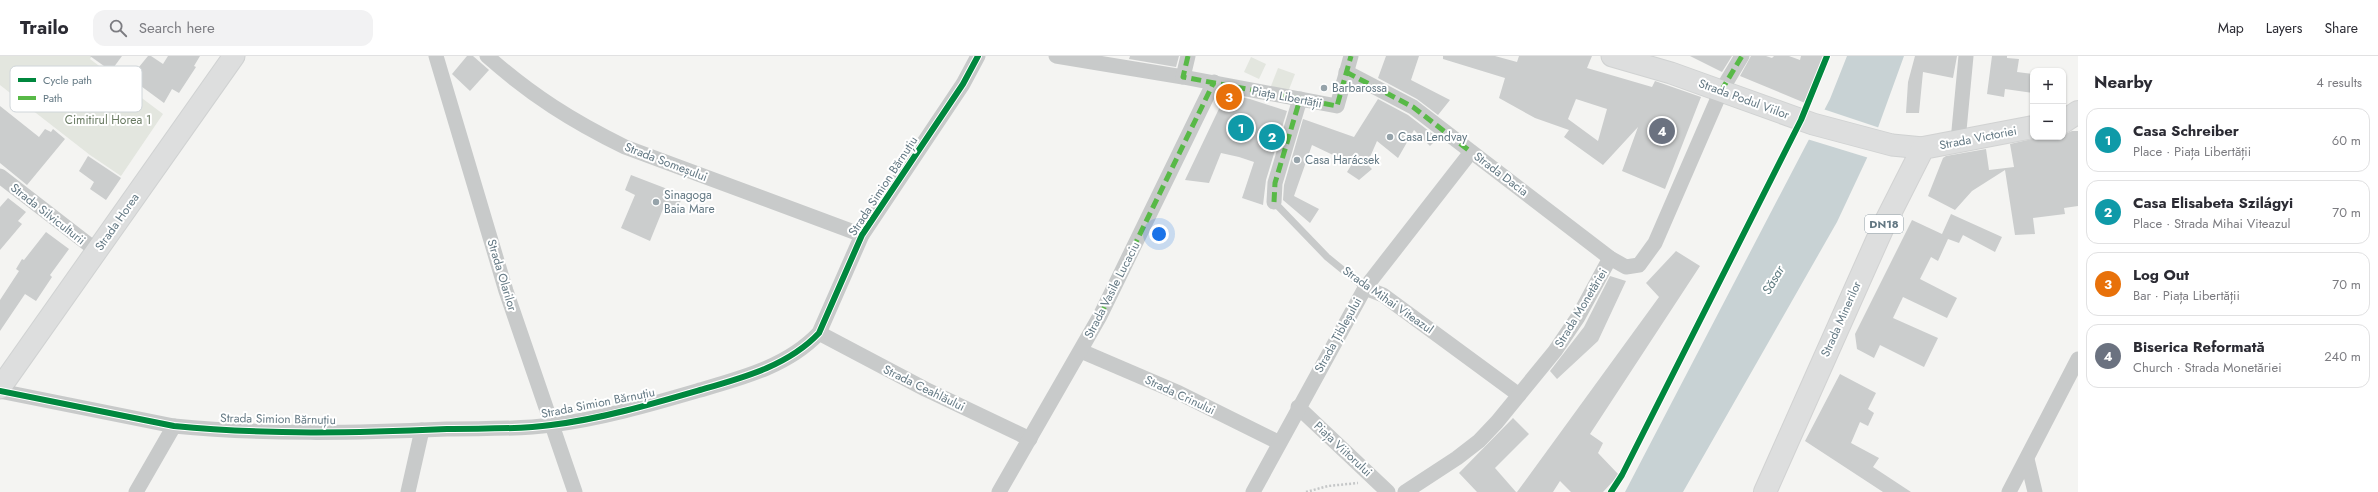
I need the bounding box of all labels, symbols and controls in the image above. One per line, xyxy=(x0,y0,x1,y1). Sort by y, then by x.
search box xyxy=(93,10,373,46)
text: Trailo xyxy=(20,14,69,41)
icon: search xyxy=(107,17,129,39)
text: Search here xyxy=(139,17,215,39)
text: Map xyxy=(2218,18,2244,38)
text: Layers xyxy=(2266,18,2302,38)
text: Share xyxy=(2324,18,2358,38)
legend xyxy=(10,66,142,112)
map controls xyxy=(2030,68,2066,140)
button: + xyxy=(2030,68,2066,104)
text: Nearby xyxy=(2094,70,2152,94)
text: Cycle path xyxy=(43,72,92,88)
text: 4 results xyxy=(2316,73,2362,92)
street label: Strada Podul Viilor xyxy=(1696,74,1793,124)
place label: Barbarossa xyxy=(1332,79,1387,97)
street label: Piața Libertății xyxy=(1250,81,1324,113)
pin: 3 xyxy=(1216,82,1242,112)
marker: Barbarossa xyxy=(1319,83,1329,93)
text: Path xyxy=(43,90,62,106)
button: − xyxy=(2030,104,2066,140)
park label: Cimitirul Horea 1 xyxy=(65,111,151,129)
pin: 1 xyxy=(1228,113,1254,143)
pin: 4 xyxy=(1649,116,1675,146)
text: Casa Schreiber xyxy=(2133,120,2239,142)
pin: 2 xyxy=(1259,122,1285,152)
street label: Strada Victoriei xyxy=(1938,122,2018,154)
place label: Casa Lendvay xyxy=(1398,128,1468,146)
text: 1 xyxy=(2105,131,2111,150)
text: 60 m xyxy=(2332,131,2361,150)
marker: Casa Lendvay xyxy=(1385,132,1395,142)
street label: Strada Simion Bărnuțiu xyxy=(844,133,922,239)
street label: Strada Someșului xyxy=(622,138,710,186)
text: Place · Piața Libertății xyxy=(2133,142,2251,161)
street label: Strada Dacia xyxy=(1470,148,1532,201)
place label: Casa Harácsek xyxy=(1305,151,1380,169)
marker: Casa Harácsek xyxy=(1292,155,1302,165)
street label: Strada Silviculturii xyxy=(7,179,89,249)
place label: Sinagoga Baia Mare xyxy=(664,186,715,218)
street label: Strada Horea xyxy=(91,189,144,254)
text: Casa Elisabeta Szilágyi xyxy=(2133,192,2293,214)
marker: Sinagoga Baia Mare xyxy=(651,197,661,207)
text: 2 xyxy=(2104,203,2112,222)
text: 70 m xyxy=(2332,203,2361,222)
text: Place · Strada Mihai Viteazul xyxy=(2133,214,2290,233)
road number: DN18 xyxy=(1865,215,1903,233)
your location xyxy=(1149,224,1169,244)
street label: Strada Olarilor xyxy=(483,237,522,314)
street label: Strada Vasile Lucaciu xyxy=(1080,238,1144,342)
water label: Săsar xyxy=(1757,261,1789,298)
street label: Strada Mihai Viteazul xyxy=(1339,262,1437,338)
text: Log Out xyxy=(2133,264,2189,286)
street label: Strada Monetăriei xyxy=(1550,265,1612,351)
text: 3 xyxy=(2104,275,2112,294)
text: 70 m xyxy=(2332,275,2361,294)
street label: Strada Minerilor xyxy=(1816,277,1866,360)
text: Bar · Piața Libertății xyxy=(2133,286,2240,305)
street label: Strada Țibleșului xyxy=(1310,294,1366,376)
text: Biserica Reformată xyxy=(2133,336,2265,358)
text: 4 xyxy=(2103,347,2113,366)
text: 240 m xyxy=(2324,347,2361,366)
text: Church · Strada Monetăriei xyxy=(2133,358,2282,377)
street label: Strada Ceahlăului xyxy=(880,360,968,416)
street label: Strada Crinului xyxy=(1142,371,1218,419)
street label: Strada Simion Bărnuțiu xyxy=(539,383,657,423)
street label: Strada Simion Bărnuțiu xyxy=(220,409,336,429)
street label: Piața Viitorului xyxy=(1310,417,1376,481)

